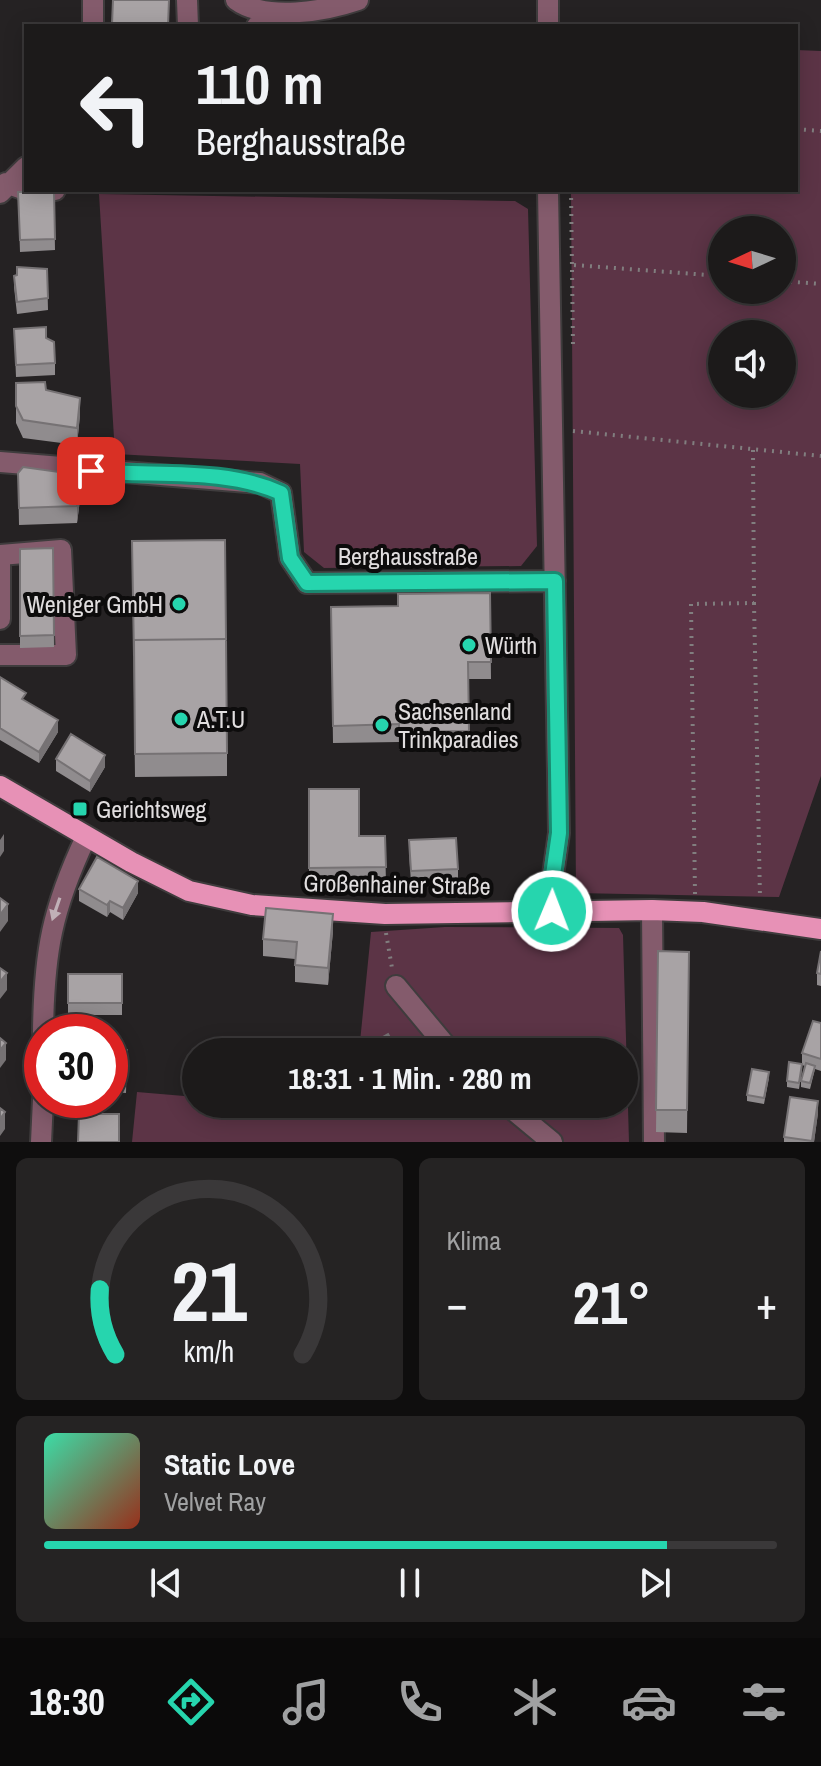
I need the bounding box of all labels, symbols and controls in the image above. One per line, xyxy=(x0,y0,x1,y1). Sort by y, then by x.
text: 110 m xyxy=(196,46,324,121)
icon: left xyxy=(64,56,168,160)
text: Berghausstraße xyxy=(196,118,406,166)
north arrow xyxy=(708,216,796,304)
map controls xyxy=(708,216,796,408)
button: sound xyxy=(708,320,796,408)
pin xyxy=(57,437,125,505)
icon: arrive xyxy=(69,449,113,493)
street label: Berghausstraße xyxy=(338,540,478,572)
place label: Weniger GmbH xyxy=(27,588,163,620)
marker: Weniger GmbH xyxy=(170,595,188,613)
place label: Würth xyxy=(485,629,537,661)
marker: Würth xyxy=(460,636,478,654)
place label: Sachsenland Trinkparadies xyxy=(398,695,519,755)
place label: A.T.U xyxy=(196,703,245,735)
marker: A.T.U xyxy=(172,710,190,728)
marker: Sachsenland Trinkparadies xyxy=(373,716,391,734)
place label: Gerichtsweg xyxy=(96,793,207,825)
marker: Gerichtsweg xyxy=(71,800,89,818)
street label: Großenhainer Straße xyxy=(303,866,491,902)
position arrow xyxy=(510,869,594,953)
one-way arrow xyxy=(50,897,62,921)
speed limit sign: 30 xyxy=(24,1014,128,1118)
text: 18:31 · 1 Min. · 280 m xyxy=(288,1058,532,1098)
text: Klima xyxy=(447,1223,501,1258)
text: 21 xyxy=(171,1235,247,1347)
text: 21° xyxy=(572,1262,651,1343)
text: − xyxy=(447,1273,468,1333)
text: + xyxy=(756,1273,777,1333)
text: km/h xyxy=(184,1332,235,1371)
text: Static Love xyxy=(164,1444,295,1484)
text: Velvet Ray xyxy=(164,1484,266,1519)
icon: previous xyxy=(144,1561,188,1605)
icon: pause xyxy=(388,1561,432,1605)
icon: next xyxy=(633,1561,677,1605)
icon: directions xyxy=(163,1674,219,1730)
icon: music xyxy=(278,1674,334,1730)
icon: phone xyxy=(392,1674,448,1730)
icon: climate xyxy=(507,1674,563,1730)
icon: car xyxy=(621,1674,677,1730)
icon: filters xyxy=(736,1674,792,1730)
text: 18:30 xyxy=(29,1678,105,1726)

